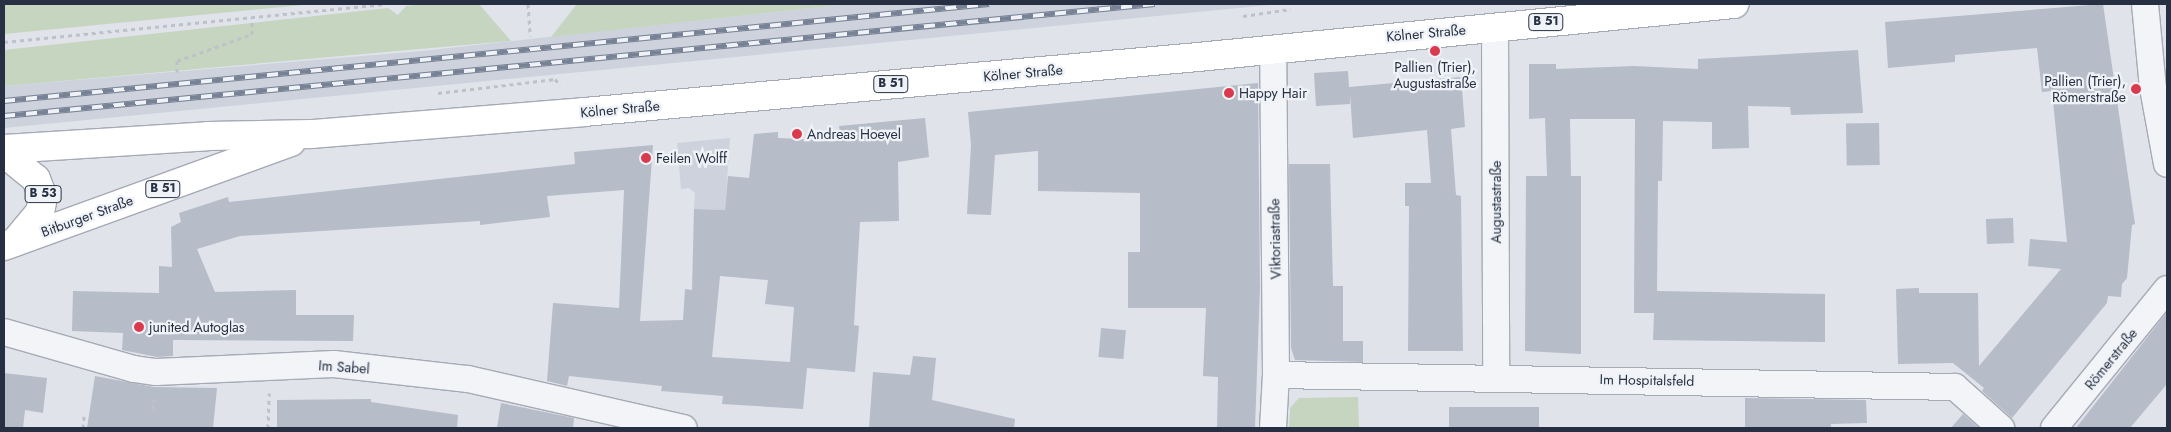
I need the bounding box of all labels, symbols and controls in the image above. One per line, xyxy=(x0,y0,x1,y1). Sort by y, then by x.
road number: B 51 xyxy=(1527,13,1565,32)
street label: Kölner Straße xyxy=(1386,21,1466,45)
marker: Pallien (Trier), Augustastraße xyxy=(1429,45,1441,57)
place label: Pallien (Trier), Augustastraße xyxy=(1393,59,1477,92)
street label: Kölner Straße xyxy=(983,61,1063,85)
place label: Pallien (Trier), Römerstraße xyxy=(2044,73,2126,105)
road number: B 51 xyxy=(872,74,910,94)
marker: Pallien (Trier), Römerstraße xyxy=(2130,83,2142,95)
place label: Happy Hair xyxy=(1239,85,1307,101)
marker: Happy Hair xyxy=(1223,87,1235,99)
street label: Kölner Straße xyxy=(580,97,660,121)
place label: Andreas Hoevel xyxy=(807,126,901,142)
marker: Andreas Hoevel xyxy=(791,128,803,140)
place label: Feilen Wolff xyxy=(656,150,727,166)
marker: Feilen Wolff xyxy=(640,152,652,164)
street label: Augustastraße xyxy=(1488,160,1504,244)
road number: B 51 xyxy=(144,180,182,198)
road number: B 53 xyxy=(24,184,62,203)
street label: Bitburger Straße xyxy=(39,192,135,240)
street label: Viktoriastraße xyxy=(1266,198,1284,280)
place label: junited Autoglas xyxy=(149,319,244,335)
marker: junited Autoglas xyxy=(133,321,145,333)
street label: Römerstraße xyxy=(2081,325,2141,393)
street label: Im Sabel xyxy=(318,357,370,377)
street label: Im Hospitalsfeld xyxy=(1599,371,1695,389)

